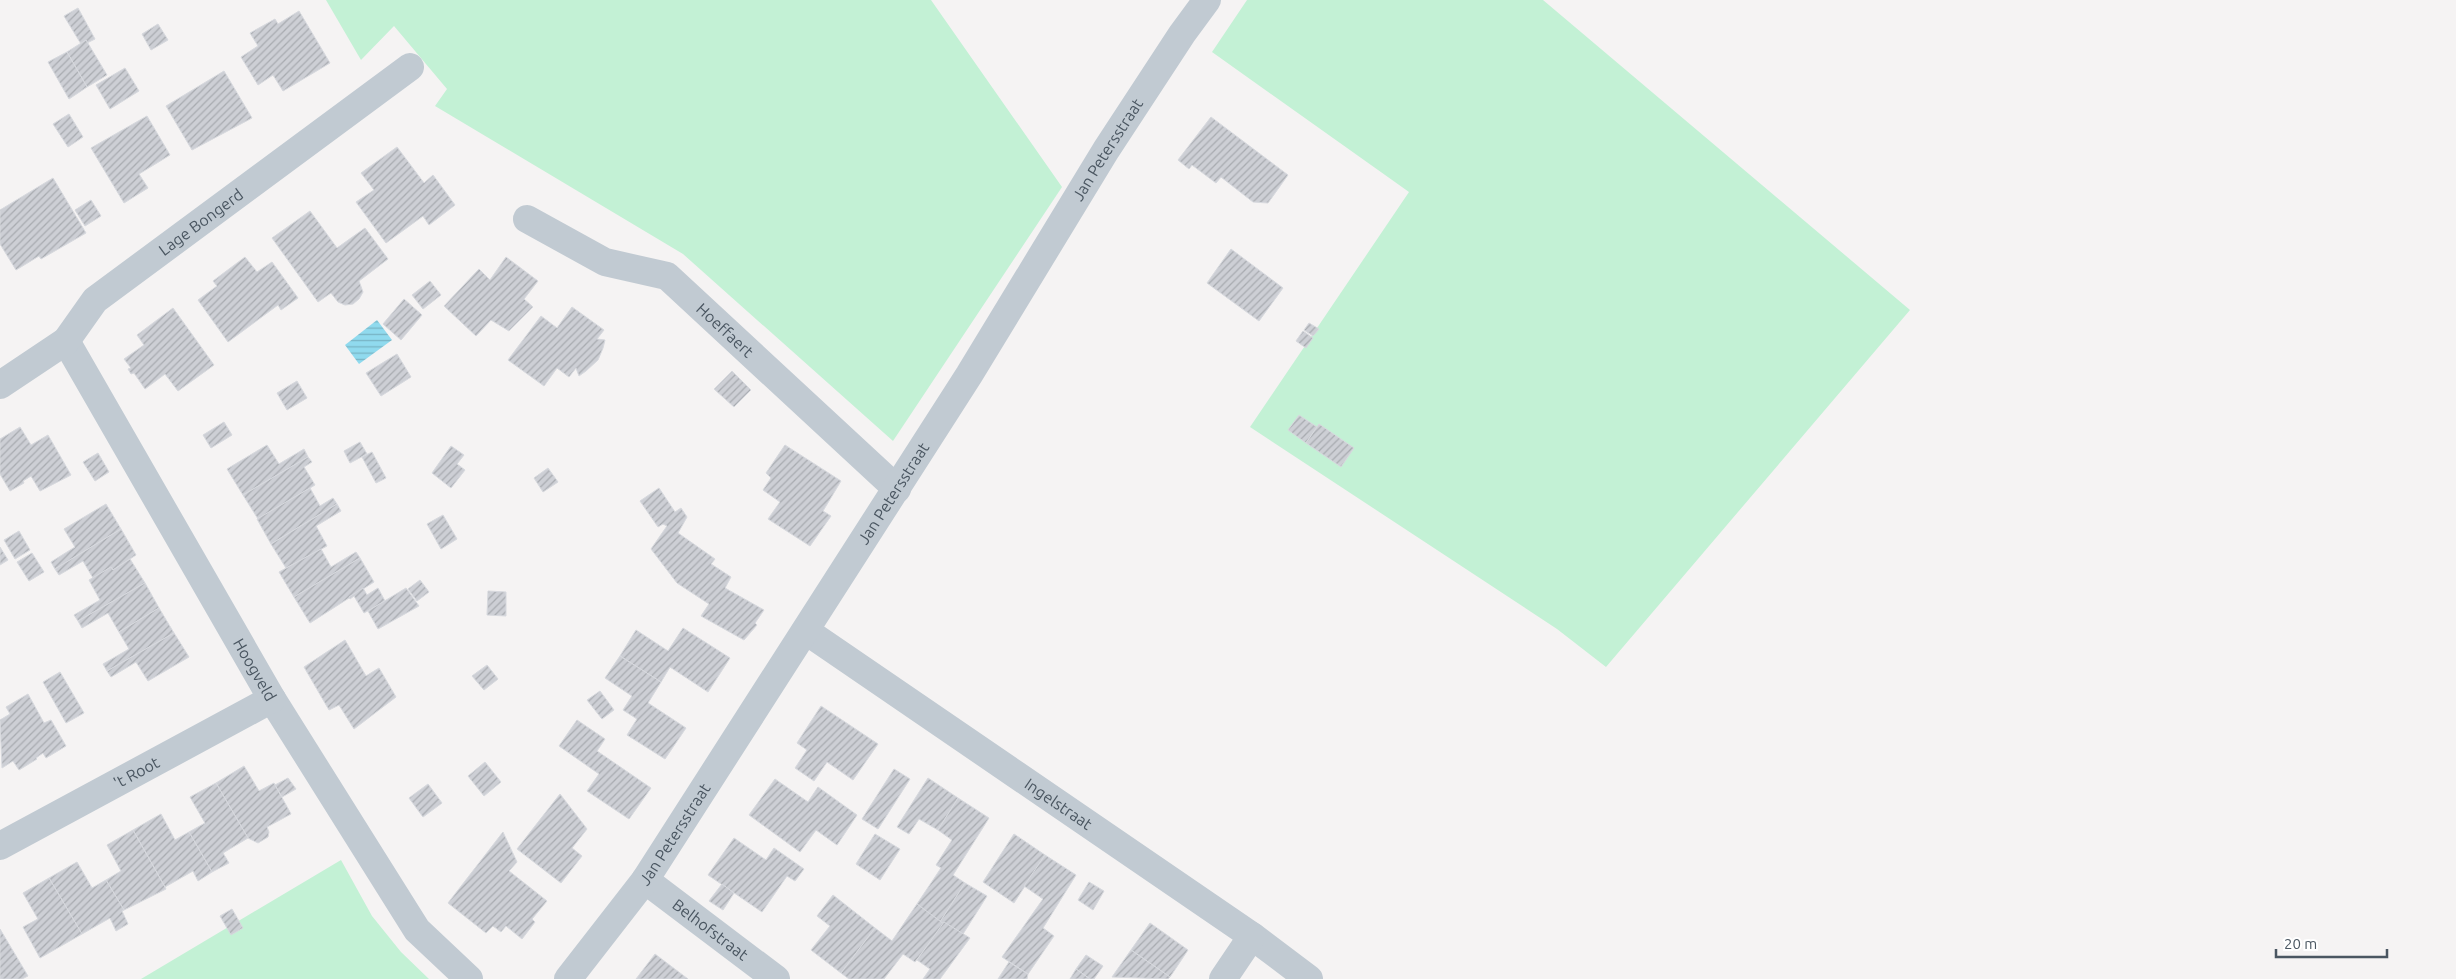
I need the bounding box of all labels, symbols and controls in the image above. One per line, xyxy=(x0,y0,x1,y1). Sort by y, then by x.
street label: Jan Petersstraat xyxy=(1068,94,1147,204)
street label: Lage Bongerd xyxy=(155,185,246,259)
street label: Hoeffaert xyxy=(693,299,758,361)
street label: Jan Petersstraat xyxy=(854,438,933,547)
street label: Hoogveld xyxy=(230,635,280,704)
street label: 't Root xyxy=(111,752,163,792)
street label: Ingelstraat xyxy=(1021,774,1096,833)
street label: Jan Petersstraat xyxy=(635,779,714,889)
street label: Belhofstraat xyxy=(669,895,752,964)
scale bar xyxy=(2276,926,2387,958)
text: 20 m xyxy=(2284,935,2317,952)

